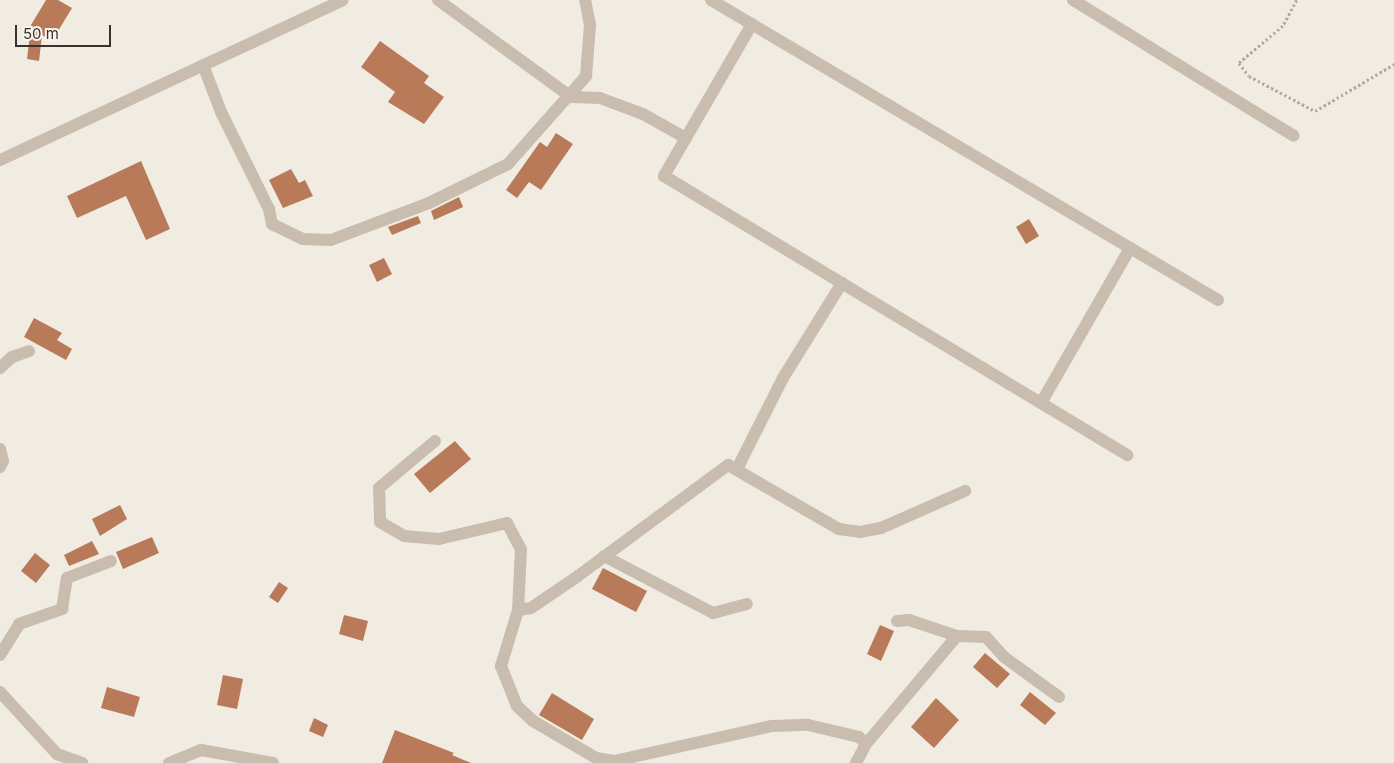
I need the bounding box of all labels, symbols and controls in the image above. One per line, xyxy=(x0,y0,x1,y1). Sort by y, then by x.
scale bar xyxy=(18,15,114,47)
text: 50 m xyxy=(23,24,59,43)

